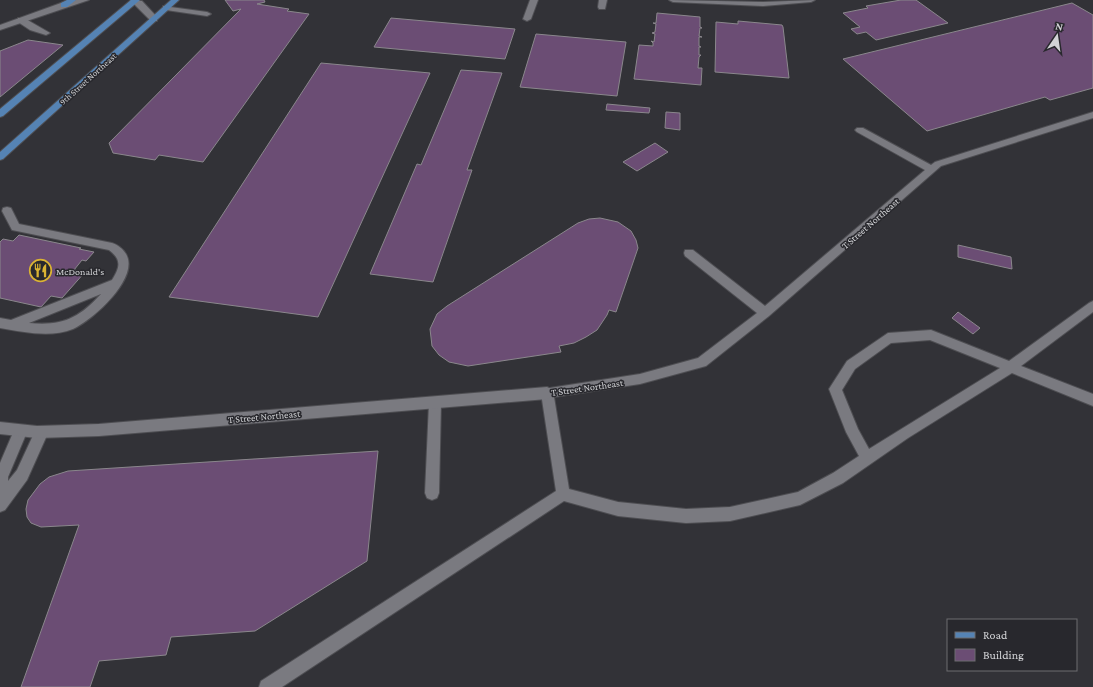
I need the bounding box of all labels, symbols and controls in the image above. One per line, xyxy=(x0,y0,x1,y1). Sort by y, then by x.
north arrow xyxy=(1037,16,1077,56)
text: N xyxy=(1054,20,1065,33)
street label: 9th Street Northeast xyxy=(58,50,119,107)
street label: T Street Northeast xyxy=(839,195,902,251)
restaurant icon: McDonald's xyxy=(27,258,53,284)
place label: McDonald's xyxy=(56,266,104,277)
street label: T Street Northeast xyxy=(550,377,624,398)
street label: T Street Northeast xyxy=(227,408,301,425)
legend xyxy=(947,619,1077,671)
text: Road xyxy=(983,628,1008,642)
text: Building xyxy=(983,648,1024,662)

